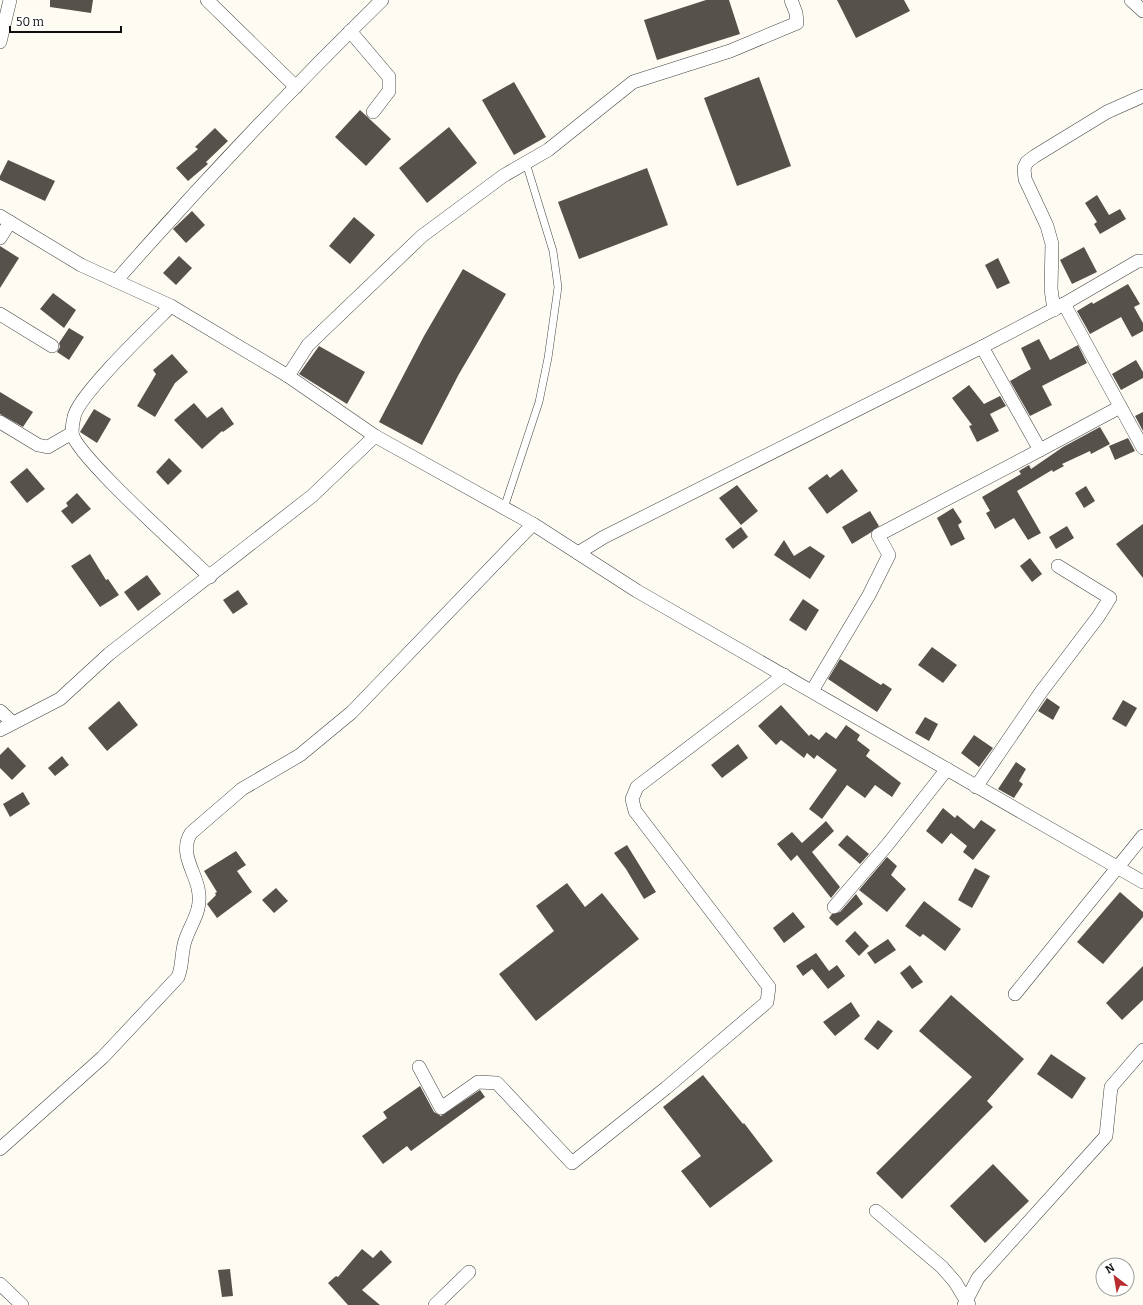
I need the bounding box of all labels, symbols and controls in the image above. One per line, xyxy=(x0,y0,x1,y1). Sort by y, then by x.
scale bar xyxy=(10,8,121,34)
text: 50 m xyxy=(16,15,45,29)
north arrow xyxy=(1095,1257,1135,1297)
text: N xyxy=(1103,1261,1118,1277)

